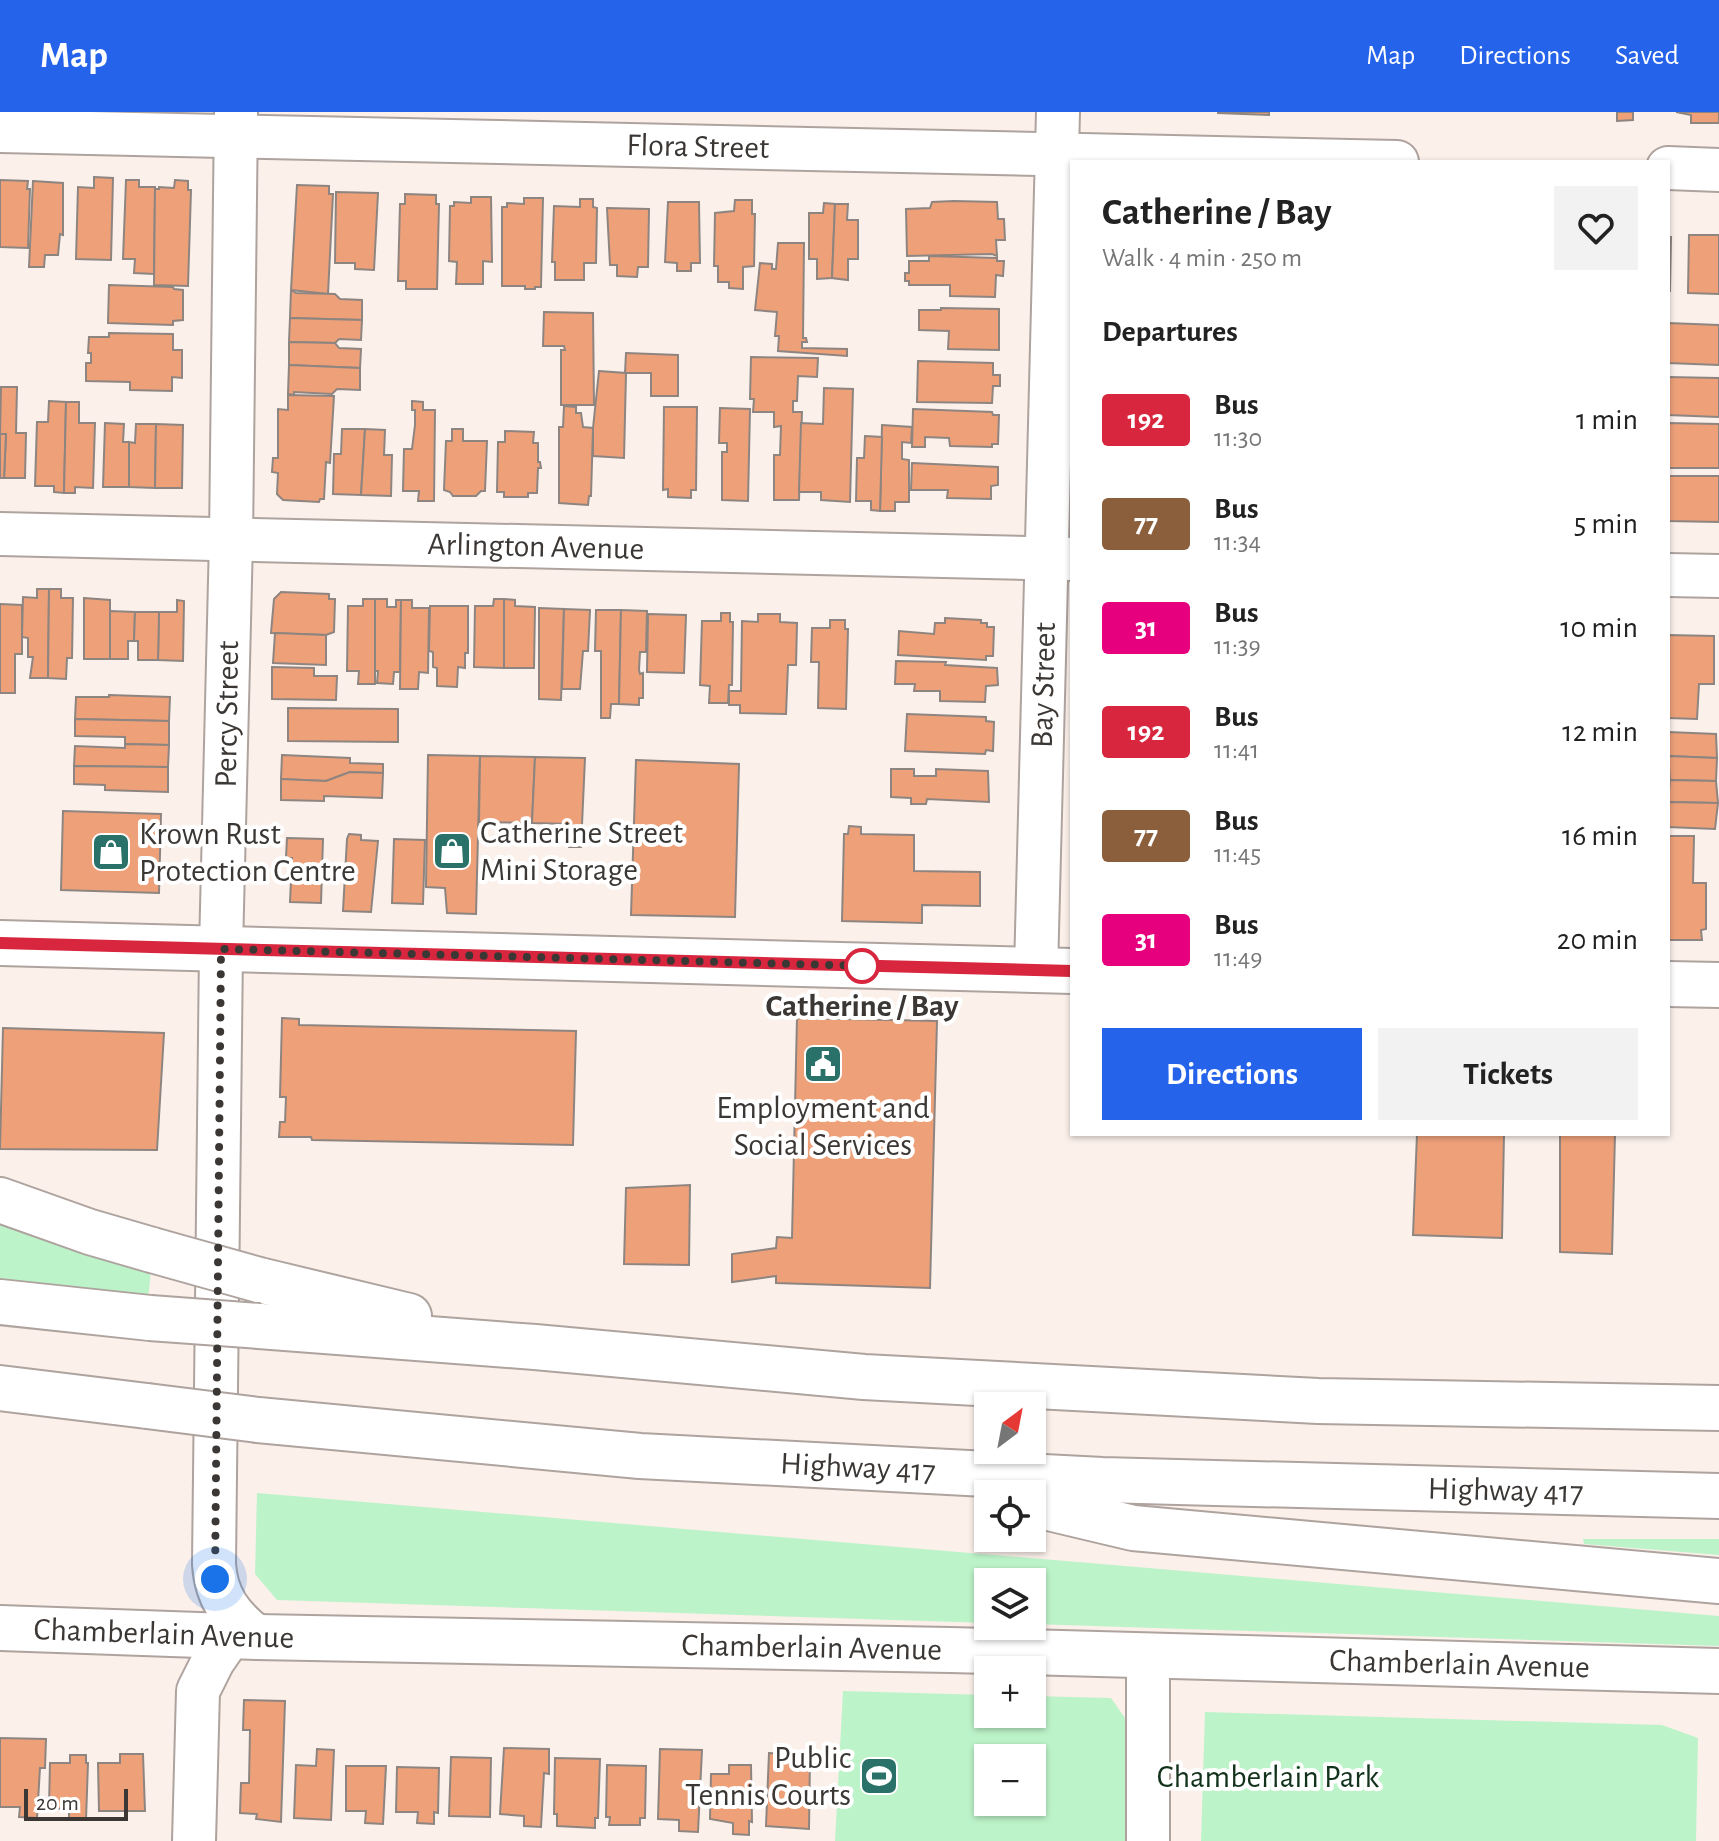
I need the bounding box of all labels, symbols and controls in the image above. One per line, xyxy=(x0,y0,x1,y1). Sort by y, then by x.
text: Map xyxy=(40,37,108,75)
text: Map xyxy=(1366,42,1415,70)
text: Directions xyxy=(1459,42,1571,70)
text: Saved xyxy=(1615,42,1679,70)
street label: Flora Street xyxy=(626,129,770,164)
button: heart xyxy=(1554,186,1638,270)
text: Catherine / Bay xyxy=(1102,194,1331,232)
text: Walk · 4 min · 250 m xyxy=(1102,245,1302,271)
text: Departures xyxy=(1102,317,1238,347)
text: Bus xyxy=(1214,390,1259,420)
text: 1 min xyxy=(1576,405,1638,435)
text: 192 xyxy=(1128,406,1164,434)
text: 11:30 xyxy=(1214,425,1262,451)
text: Bus xyxy=(1214,494,1259,524)
text: 5 min xyxy=(1574,509,1638,539)
text: 77 xyxy=(1134,510,1158,538)
street label: Arlington Avenue xyxy=(427,528,645,565)
text: 11:34 xyxy=(1214,529,1261,555)
text: Bus xyxy=(1214,598,1259,628)
text: 10 min xyxy=(1560,613,1638,643)
text: 31 xyxy=(1135,614,1157,642)
street label: Bay Street xyxy=(1026,622,1061,748)
text: 11:39 xyxy=(1214,633,1261,659)
street label: Percy Street xyxy=(210,640,244,788)
text: Bus xyxy=(1214,702,1259,732)
text: 12 min xyxy=(1562,717,1638,747)
text: 192 xyxy=(1128,718,1164,746)
text: 11:41 xyxy=(1214,737,1259,763)
text: Bus xyxy=(1214,806,1259,836)
place label: Catherine Street Mini Storage xyxy=(480,817,683,886)
place label: Krown Rust Protection Centre xyxy=(139,818,356,887)
text: 16 min xyxy=(1562,821,1638,851)
text: 77 xyxy=(1134,822,1158,850)
shop icon: Catherine Street Mini Storage xyxy=(431,830,473,872)
shop icon: Krown Rust Protection Centre xyxy=(90,831,132,873)
text: 11:45 xyxy=(1214,841,1261,867)
text: Bus xyxy=(1214,910,1259,940)
text: 20 min xyxy=(1557,925,1638,955)
text: 31 xyxy=(1135,926,1157,954)
text: 11:49 xyxy=(1214,945,1263,971)
marker: Catherine / Bay xyxy=(845,949,879,983)
place label: Catherine / Bay xyxy=(765,990,959,1022)
button: Directions xyxy=(1102,1028,1362,1120)
button: Tickets xyxy=(1378,1028,1638,1120)
public building icon: Employment and Social Services xyxy=(802,1043,844,1085)
place label: Employment and Social Services xyxy=(716,1092,930,1161)
north arrow xyxy=(974,1392,1046,1464)
map controls xyxy=(974,1392,1046,1816)
street label: Highway 417 xyxy=(780,1447,936,1487)
street label: Highway 417 xyxy=(1427,1472,1584,1508)
button: locate xyxy=(974,1480,1046,1552)
your location xyxy=(195,1559,235,1599)
button: layers xyxy=(974,1568,1046,1640)
street label: Chamberlain Avenue xyxy=(33,1613,294,1654)
street label: Chamberlain Avenue xyxy=(681,1629,942,1666)
street label: Chamberlain Avenue xyxy=(1329,1644,1590,1683)
button: + xyxy=(974,1656,1046,1728)
place label: Public Tennis Courts xyxy=(685,1742,851,1811)
button: − xyxy=(974,1744,1046,1816)
sports icon: Public Tennis Courts xyxy=(858,1755,900,1797)
park label: Chamberlain Park xyxy=(1157,1761,1380,1793)
scale bar xyxy=(24,1785,128,1821)
text: 20 m xyxy=(36,1792,79,1814)

